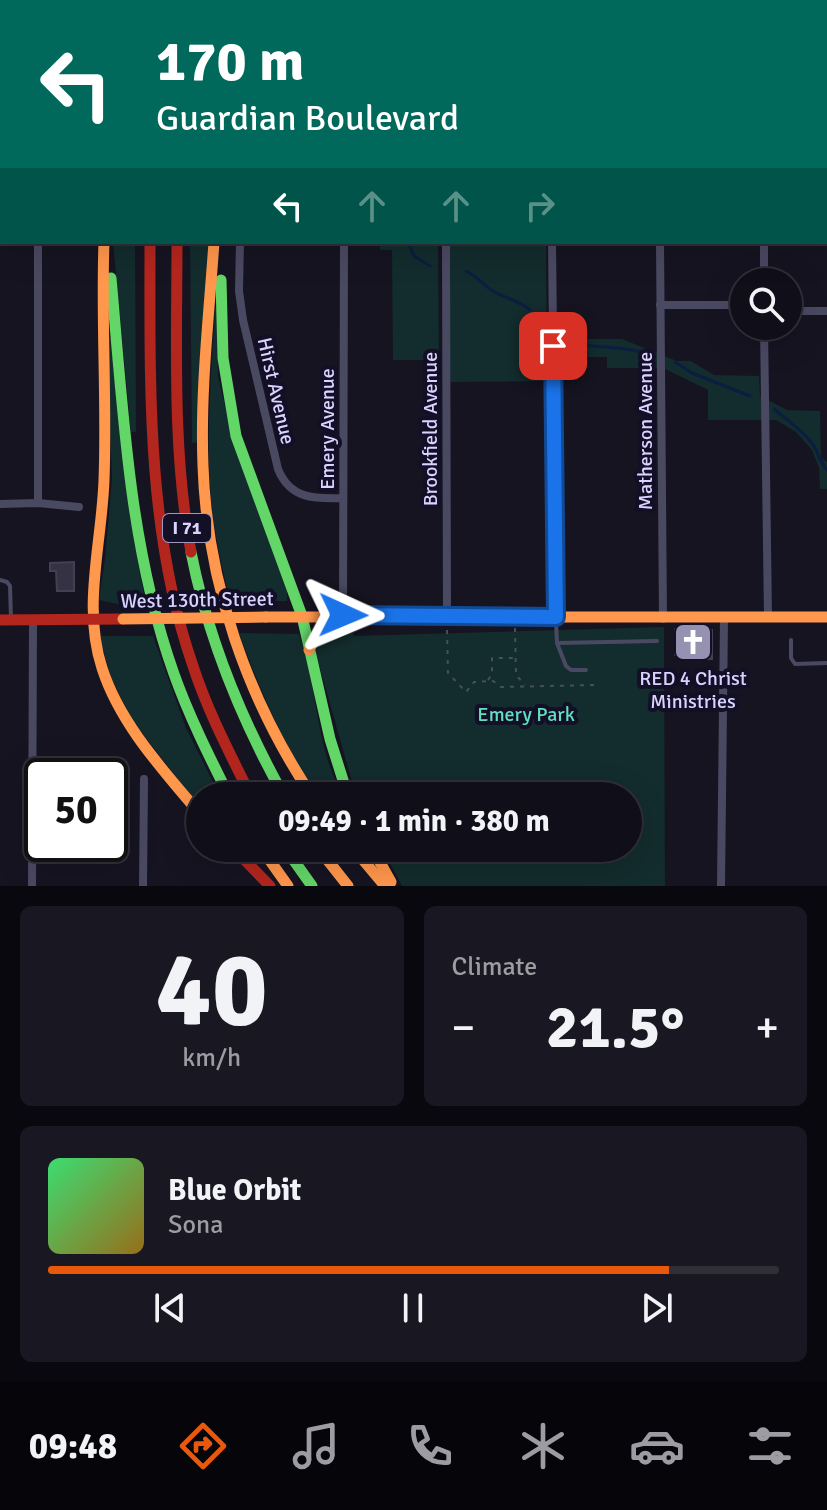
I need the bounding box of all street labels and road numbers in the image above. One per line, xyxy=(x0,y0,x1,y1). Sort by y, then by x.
street label: Hirst Avenue xyxy=(252,335,300,447)
street label: Brookfield Avenue xyxy=(418,352,443,506)
street label: Matherson Avenue xyxy=(633,352,658,510)
street label: Emery Avenue xyxy=(315,368,340,490)
road number: I 71 xyxy=(163,514,211,542)
street label: West 130th Street xyxy=(120,586,274,614)

